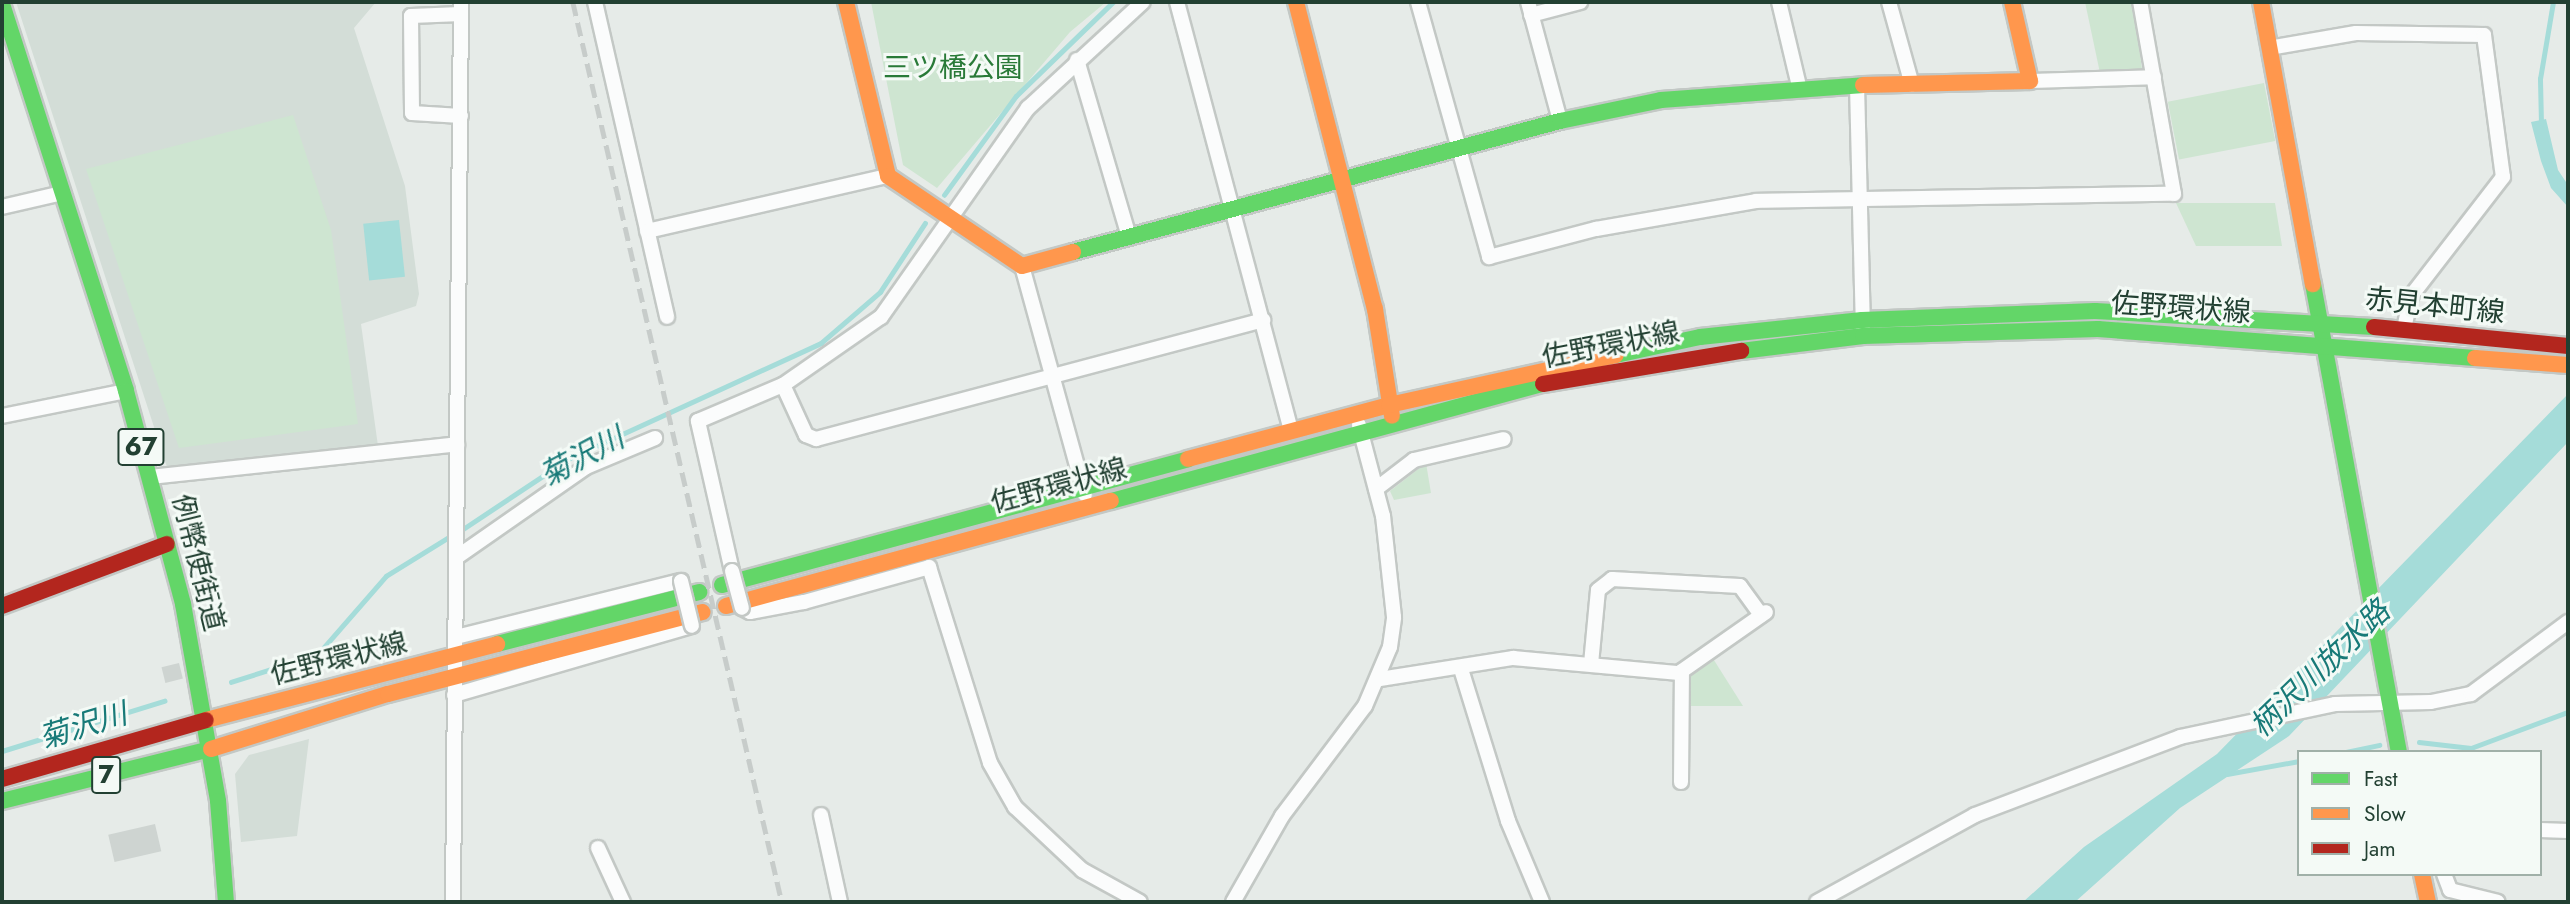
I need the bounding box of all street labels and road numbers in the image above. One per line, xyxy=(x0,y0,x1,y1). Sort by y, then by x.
street label: 赤見本町線 xyxy=(2364,282,2506,330)
street label: 佐野環状線 xyxy=(2110,286,2252,330)
street label: 佐野環状線 xyxy=(1539,315,1683,375)
road number: 67 xyxy=(116,424,166,470)
street label: 佐野環状線 xyxy=(987,452,1131,520)
street label: 例幣使街道 xyxy=(165,491,231,635)
street label: 佐野環状線 xyxy=(267,626,411,692)
road number: 7 xyxy=(90,752,122,797)

